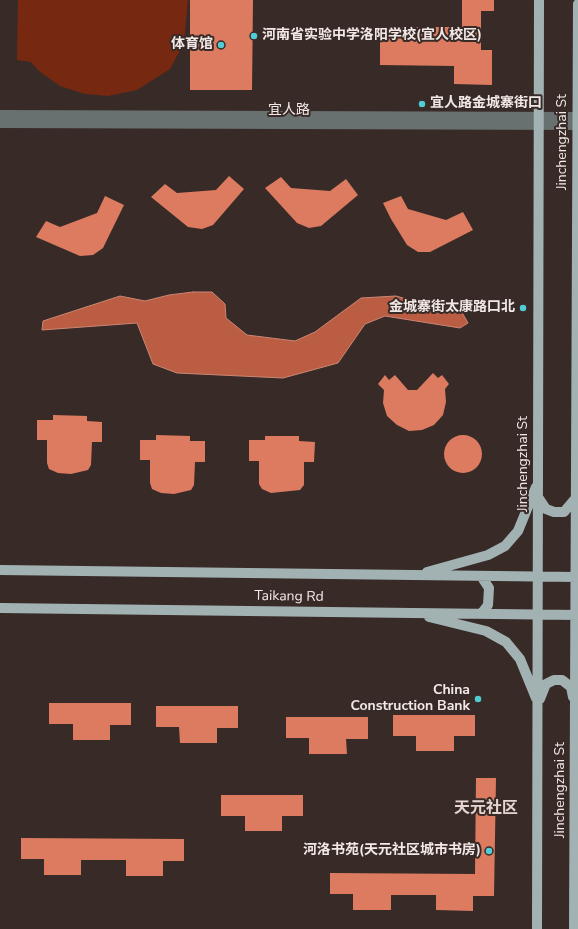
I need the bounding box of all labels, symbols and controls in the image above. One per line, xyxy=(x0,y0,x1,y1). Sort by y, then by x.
place label: 河南省实验中学洛阳学校(宜人校区) xyxy=(262,28,482,44)
marker: 河南省实验中学洛阳学校(宜人校区) xyxy=(249,31,259,41)
place label: 体育馆 xyxy=(171,37,213,53)
marker: 体育馆 xyxy=(216,40,226,50)
street label: Jinchengzhai St xyxy=(555,94,571,190)
place label: 宜人路金城寨街口 xyxy=(430,96,542,112)
marker: 宜人路金城寨街口 xyxy=(417,99,427,109)
street label: 宜人路 xyxy=(268,103,310,119)
place label: 金城寨街太康路口北 xyxy=(389,300,515,316)
marker: 金城寨街太康路口北 xyxy=(518,303,528,313)
street label: Jinchengzhai St xyxy=(516,416,532,512)
street label: Taikang Rd xyxy=(254,588,324,606)
place label: China Construction Bank xyxy=(350,683,470,716)
marker: China Construction Bank xyxy=(473,694,483,704)
street label: Jinchengzhai St xyxy=(553,742,569,838)
district label: 天元社区 xyxy=(454,799,518,819)
place label: 河洛书苑(天元社区城市书房) xyxy=(303,843,481,859)
marker: 河洛书苑(天元社区城市书房) xyxy=(484,846,494,856)

